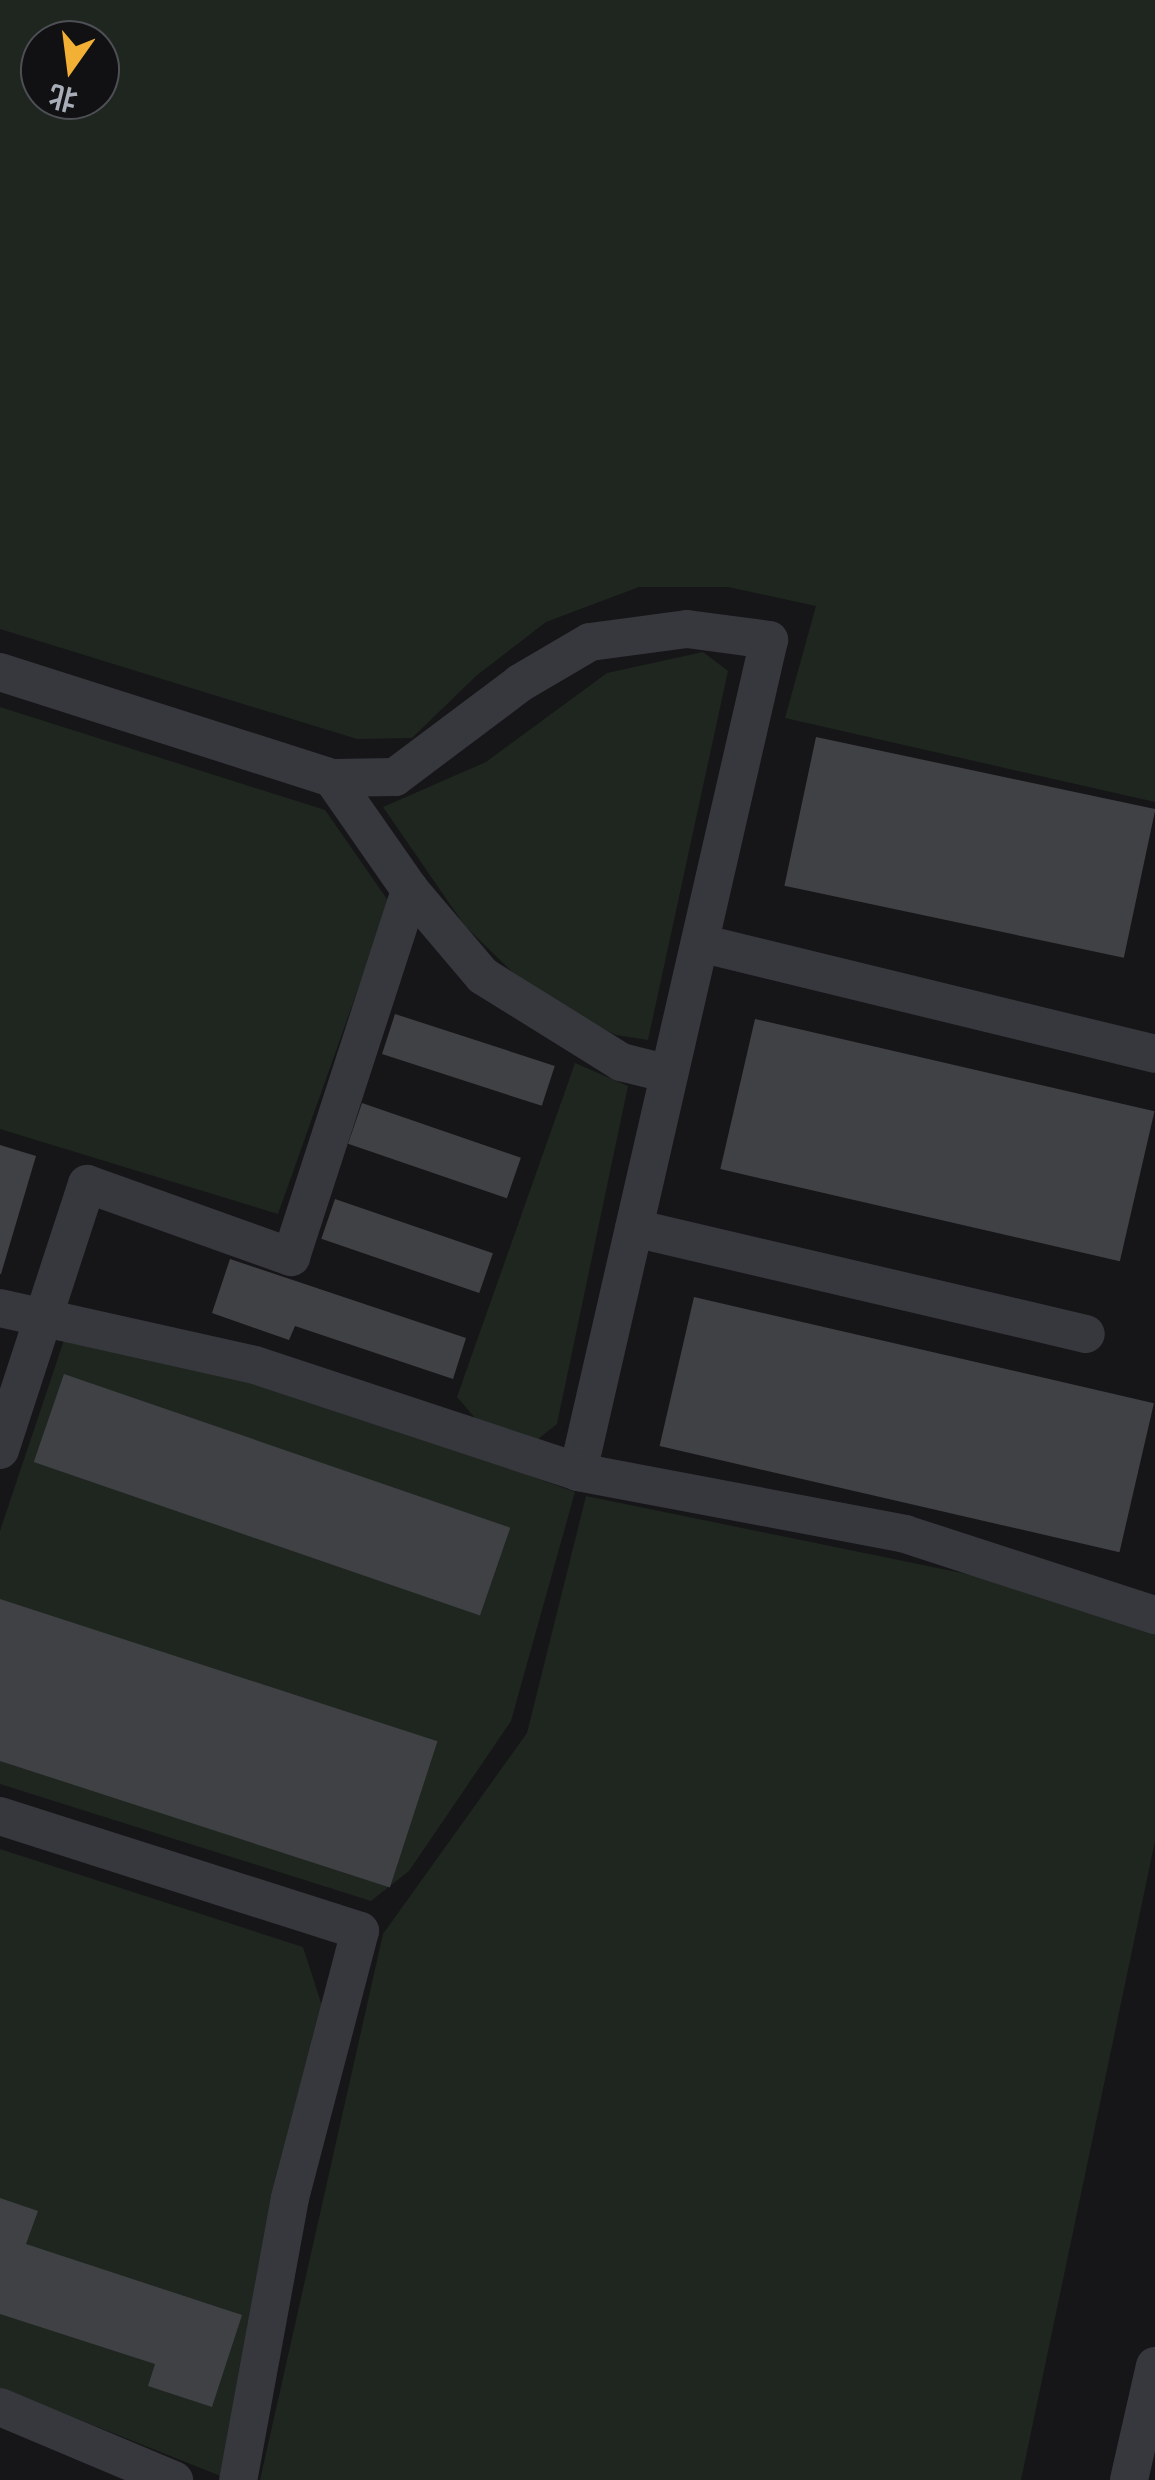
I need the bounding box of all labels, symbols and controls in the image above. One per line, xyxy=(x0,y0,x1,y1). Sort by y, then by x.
north arrow xyxy=(20,20,120,120)
text: 北 xyxy=(45,75,81,120)

